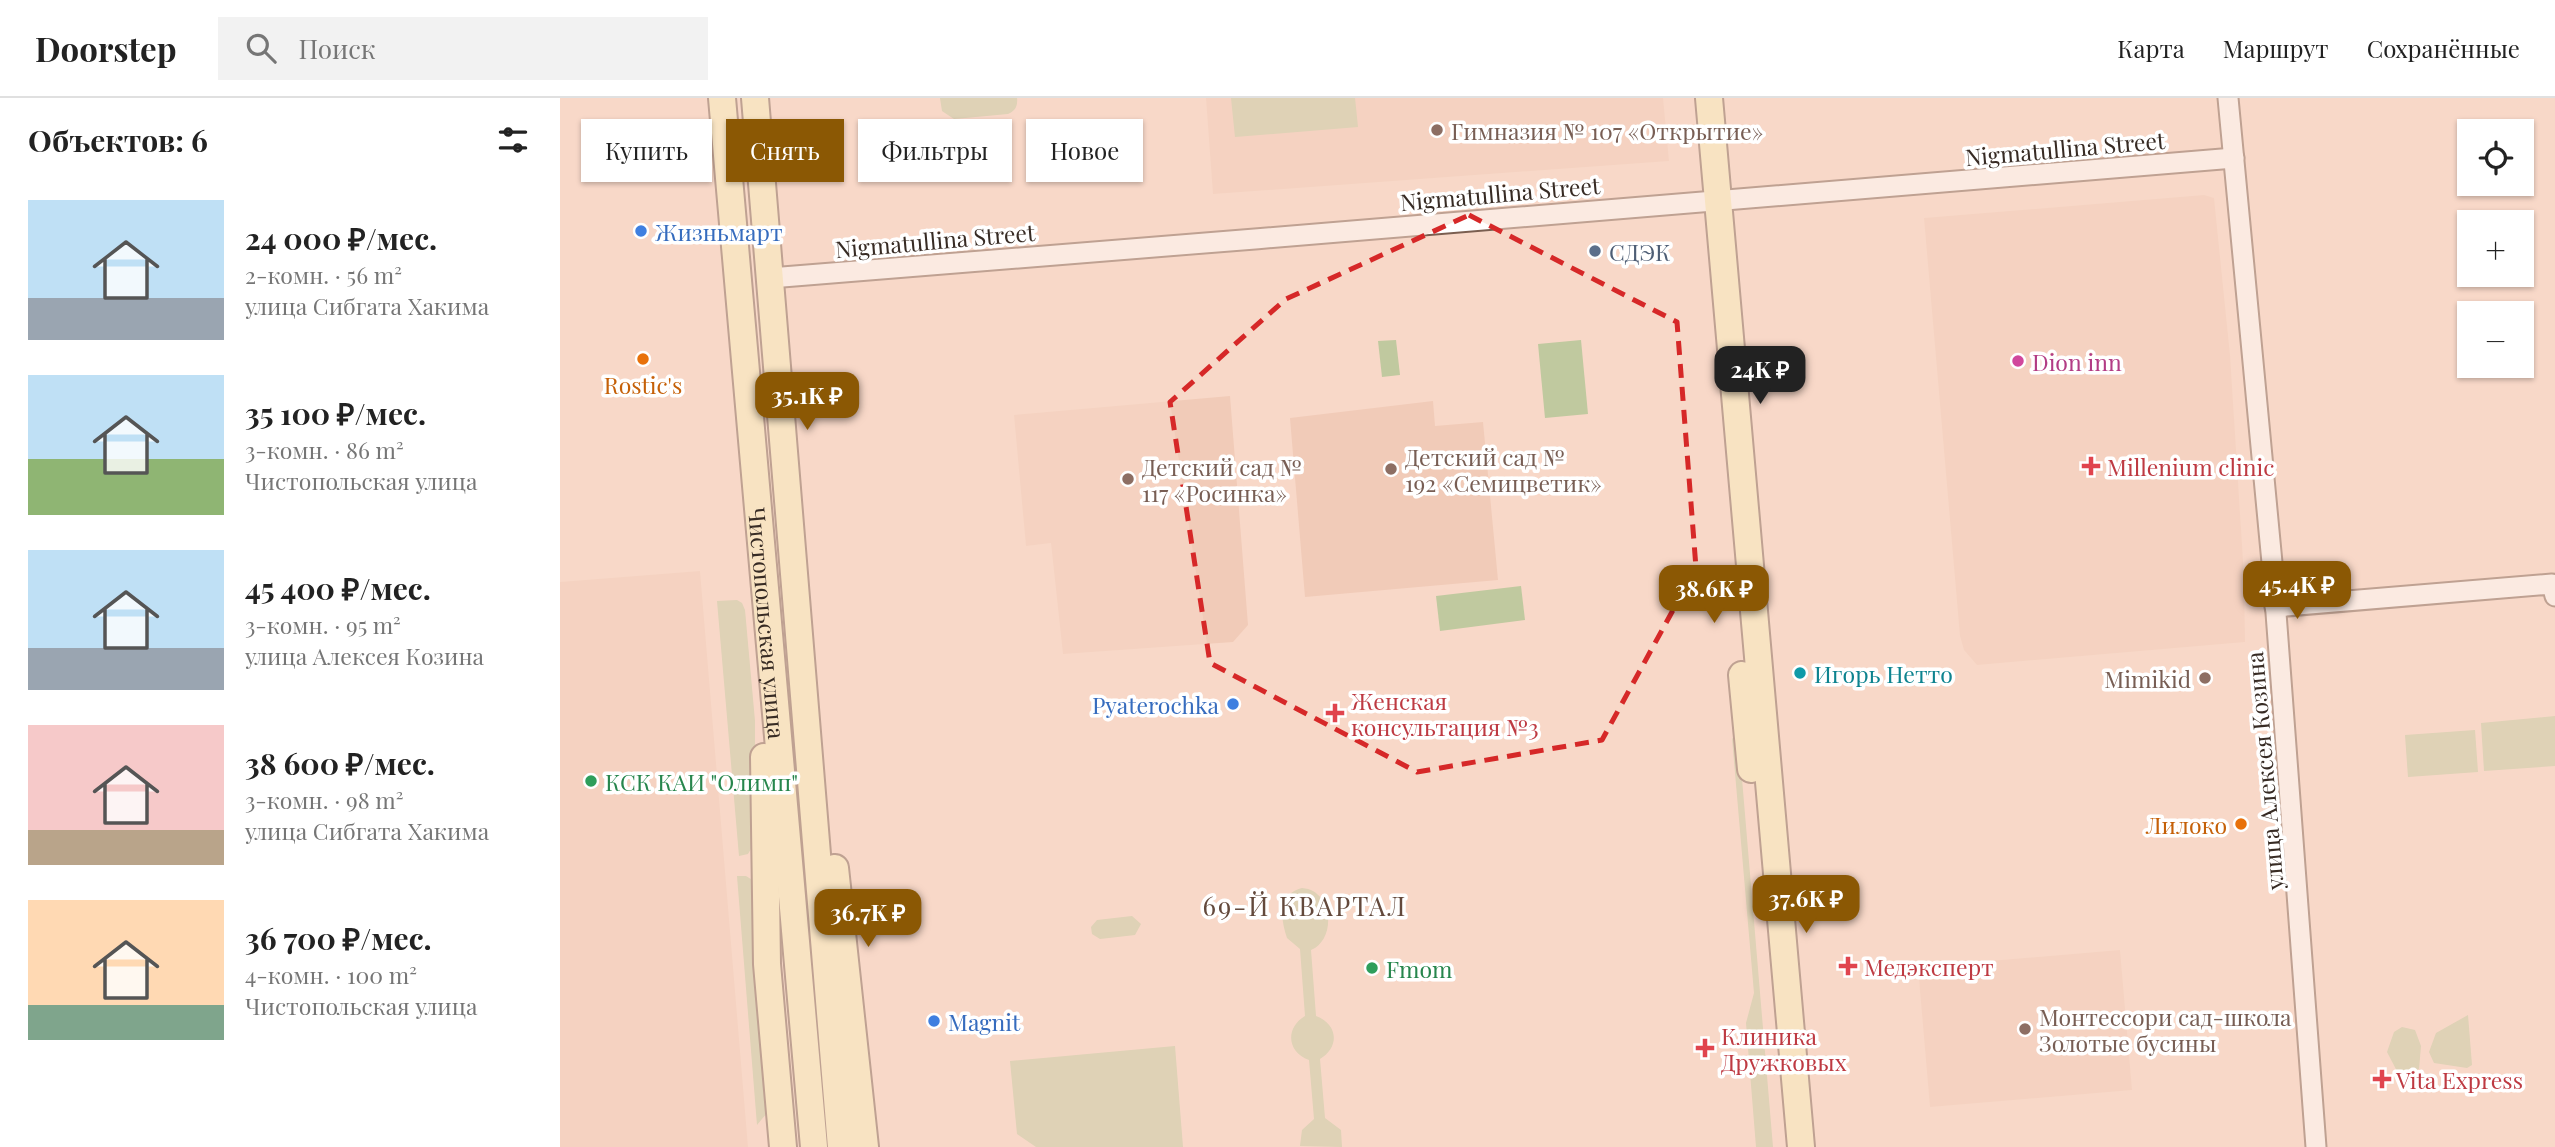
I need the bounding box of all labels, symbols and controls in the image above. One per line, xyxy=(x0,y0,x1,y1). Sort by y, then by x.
search box xyxy=(218,17,708,80)
text: Doorstep xyxy=(35,26,176,70)
icon: search xyxy=(242,29,280,67)
text: Поиск xyxy=(298,31,376,66)
text: Карта xyxy=(2117,32,2185,64)
text: Маршрут xyxy=(2223,32,2329,64)
text: Сохранённые xyxy=(2367,32,2520,64)
place label: Гимназия № 107 «Открытие» xyxy=(1451,115,1763,146)
chip: Купить xyxy=(581,119,712,182)
chip: Снять xyxy=(726,119,844,182)
chip: Фильтры xyxy=(858,119,1012,182)
chip: Новое xyxy=(1026,119,1143,182)
map controls xyxy=(2457,119,2534,378)
button: locate xyxy=(2457,119,2534,196)
text: Объектов: 6 xyxy=(28,120,208,160)
icon: filters xyxy=(494,121,532,159)
marker: Гимназия № 107 «Открытие» xyxy=(1429,122,1445,138)
street label: Nigmatullina Street xyxy=(1964,124,2167,172)
street label: Nigmatullina Street xyxy=(1399,169,1602,217)
button: + xyxy=(2457,210,2534,287)
place label: Жизньмарт xyxy=(655,216,783,247)
street label: Nigmatullina Street xyxy=(834,216,1037,264)
text: 24 000 ₽/мес. xyxy=(245,218,437,258)
marker: Жизньмарт xyxy=(633,223,649,239)
icon: home xyxy=(84,228,168,312)
place label: СДЭК xyxy=(1609,236,1671,267)
marker: СДЭК xyxy=(1587,243,1603,259)
text: 2-комн. · 56 m² xyxy=(245,259,402,290)
text: улица Сибгата Хакима xyxy=(245,290,489,321)
button: − xyxy=(2457,301,2534,378)
pin: 24K ₽ xyxy=(1711,346,1809,406)
place label: Dion inn xyxy=(2032,346,2122,377)
marker: Rostiс's xyxy=(635,351,651,367)
text: 24K ₽ xyxy=(1730,353,1790,384)
marker: Dion inn xyxy=(2010,353,2026,369)
place label: Rostiс's xyxy=(604,369,682,400)
pin: 35.1K ₽ xyxy=(742,372,872,432)
text: 35.1K ₽ xyxy=(771,379,843,410)
text: 35 100 ₽/мес. xyxy=(245,393,426,433)
icon: home xyxy=(84,403,168,487)
text: 3-комн. · 86 m² xyxy=(245,434,404,465)
place label: Детский сад № 192 «Семицветик» xyxy=(1405,441,1602,498)
place label: Детский сад № 117 «Росинка» xyxy=(1142,451,1302,508)
place label: Millenium clinic xyxy=(2107,451,2274,482)
marker: Millenium clinic xyxy=(2081,456,2101,476)
marker: Детский сад № 192 «Семицветик» xyxy=(1383,461,1399,477)
text: Чистопольская улица xyxy=(245,465,477,496)
marker: Детский сад № 117 «Росинка» xyxy=(1120,471,1136,487)
street label: Чистопольская улица xyxy=(742,506,794,741)
pin: 45.4K ₽ xyxy=(2232,561,2362,621)
pin: 38.6K ₽ xyxy=(1649,566,1779,625)
text: 45 400 ₽/мес. xyxy=(245,568,431,608)
text: 45.4K ₽ xyxy=(2259,568,2335,599)
text: 38.6K ₽ xyxy=(1675,572,1753,603)
icon: home xyxy=(84,578,168,662)
text: 3-комн. · 95 m² xyxy=(245,609,401,640)
text: улица Алексея Козина xyxy=(245,640,484,671)
street label: улица Алексея Козина xyxy=(2238,650,2290,892)
place label: Игорь Нетто xyxy=(1814,658,1953,689)
place label: Mimikid xyxy=(2104,663,2191,694)
marker: Игорь Нетто xyxy=(1792,665,1808,681)
marker: Mimikid xyxy=(2197,670,2213,686)
place label: Женская консультация №3 xyxy=(1351,685,1539,742)
place label: Pyaterochka xyxy=(1092,689,1220,720)
marker: Pyaterochka xyxy=(1225,696,1241,712)
marker: Женская консультация №3 xyxy=(1325,703,1345,723)
text: 38 600 ₽/мес. xyxy=(245,743,435,783)
icon: home xyxy=(84,753,168,837)
place label: КСК КАИ "Олимп" xyxy=(605,766,798,797)
marker: КСК КАИ "Олимп" xyxy=(583,773,599,789)
text: 3-комн. · 98 m² xyxy=(245,784,404,815)
place label: Лилоко xyxy=(2145,809,2227,840)
text: улица Сибгата Хакима xyxy=(245,815,489,846)
marker: Лилоко xyxy=(2233,816,2249,832)
pin: 37.6K ₽ xyxy=(1741,876,1871,935)
text: 37.6K ₽ xyxy=(1769,882,1843,913)
district label: 69-Й КВАРТАЛ xyxy=(1203,888,1407,923)
pin: 36.7K ₽ xyxy=(803,890,933,949)
text: 36.7K ₽ xyxy=(830,896,906,927)
text: 36 700 ₽/мес. xyxy=(245,918,432,958)
icon: home xyxy=(84,928,168,1012)
place label: Медэксперт xyxy=(1864,951,1994,982)
place label: Fmom xyxy=(1386,953,1453,984)
marker: Медэксперт xyxy=(1838,956,1858,976)
text: 4-комн. · 100 m² xyxy=(245,959,417,990)
marker: Fmom xyxy=(1364,960,1380,976)
text: Чистопольская улица xyxy=(245,990,477,1021)
place label: Монтессори сад-школа Золотые бусины xyxy=(2039,1001,2292,1058)
place label: Magnit xyxy=(948,1006,1021,1037)
marker: Magnit xyxy=(926,1013,942,1029)
place label: Клиника Дружковых xyxy=(1721,1020,1847,1077)
marker: Монтессори сад-школа Золотые бусины xyxy=(2017,1021,2033,1037)
marker: Клиника Дружковых xyxy=(1695,1038,1715,1058)
place label: Vita Express xyxy=(2395,1064,2523,1095)
marker: Vita Express xyxy=(2374,1071,2390,1087)

